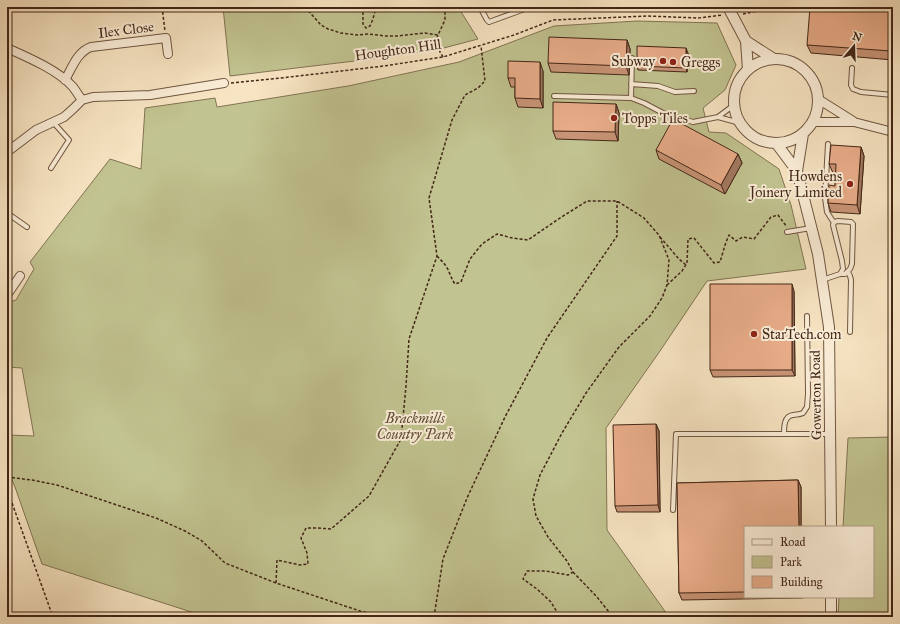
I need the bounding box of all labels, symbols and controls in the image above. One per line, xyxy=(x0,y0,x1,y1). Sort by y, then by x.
street label: Ilex Close xyxy=(97,18,155,42)
north arrow xyxy=(834,26,874,66)
text: N xyxy=(851,29,864,45)
street label: Houghton Hill xyxy=(354,35,442,64)
place label: Subway xyxy=(611,53,655,70)
place label: Greggs xyxy=(681,54,720,71)
marker: Subway xyxy=(658,56,668,66)
marker: Greggs xyxy=(668,57,678,67)
place label: Topps Tiles xyxy=(622,110,688,127)
marker: Topps Tiles xyxy=(609,113,619,123)
place label: Howdens Joinery Limited xyxy=(748,168,842,202)
marker: Howdens Joinery Limited xyxy=(845,179,855,189)
place label: StarTech.com xyxy=(762,326,842,343)
marker: StarTech.com xyxy=(749,329,759,339)
street label: Gowerton Road xyxy=(807,350,825,440)
park label: Brackmills Country Park xyxy=(377,410,454,443)
legend xyxy=(744,526,874,598)
text: Road xyxy=(780,535,806,549)
text: Park xyxy=(780,555,802,569)
text: Building xyxy=(780,575,823,590)

